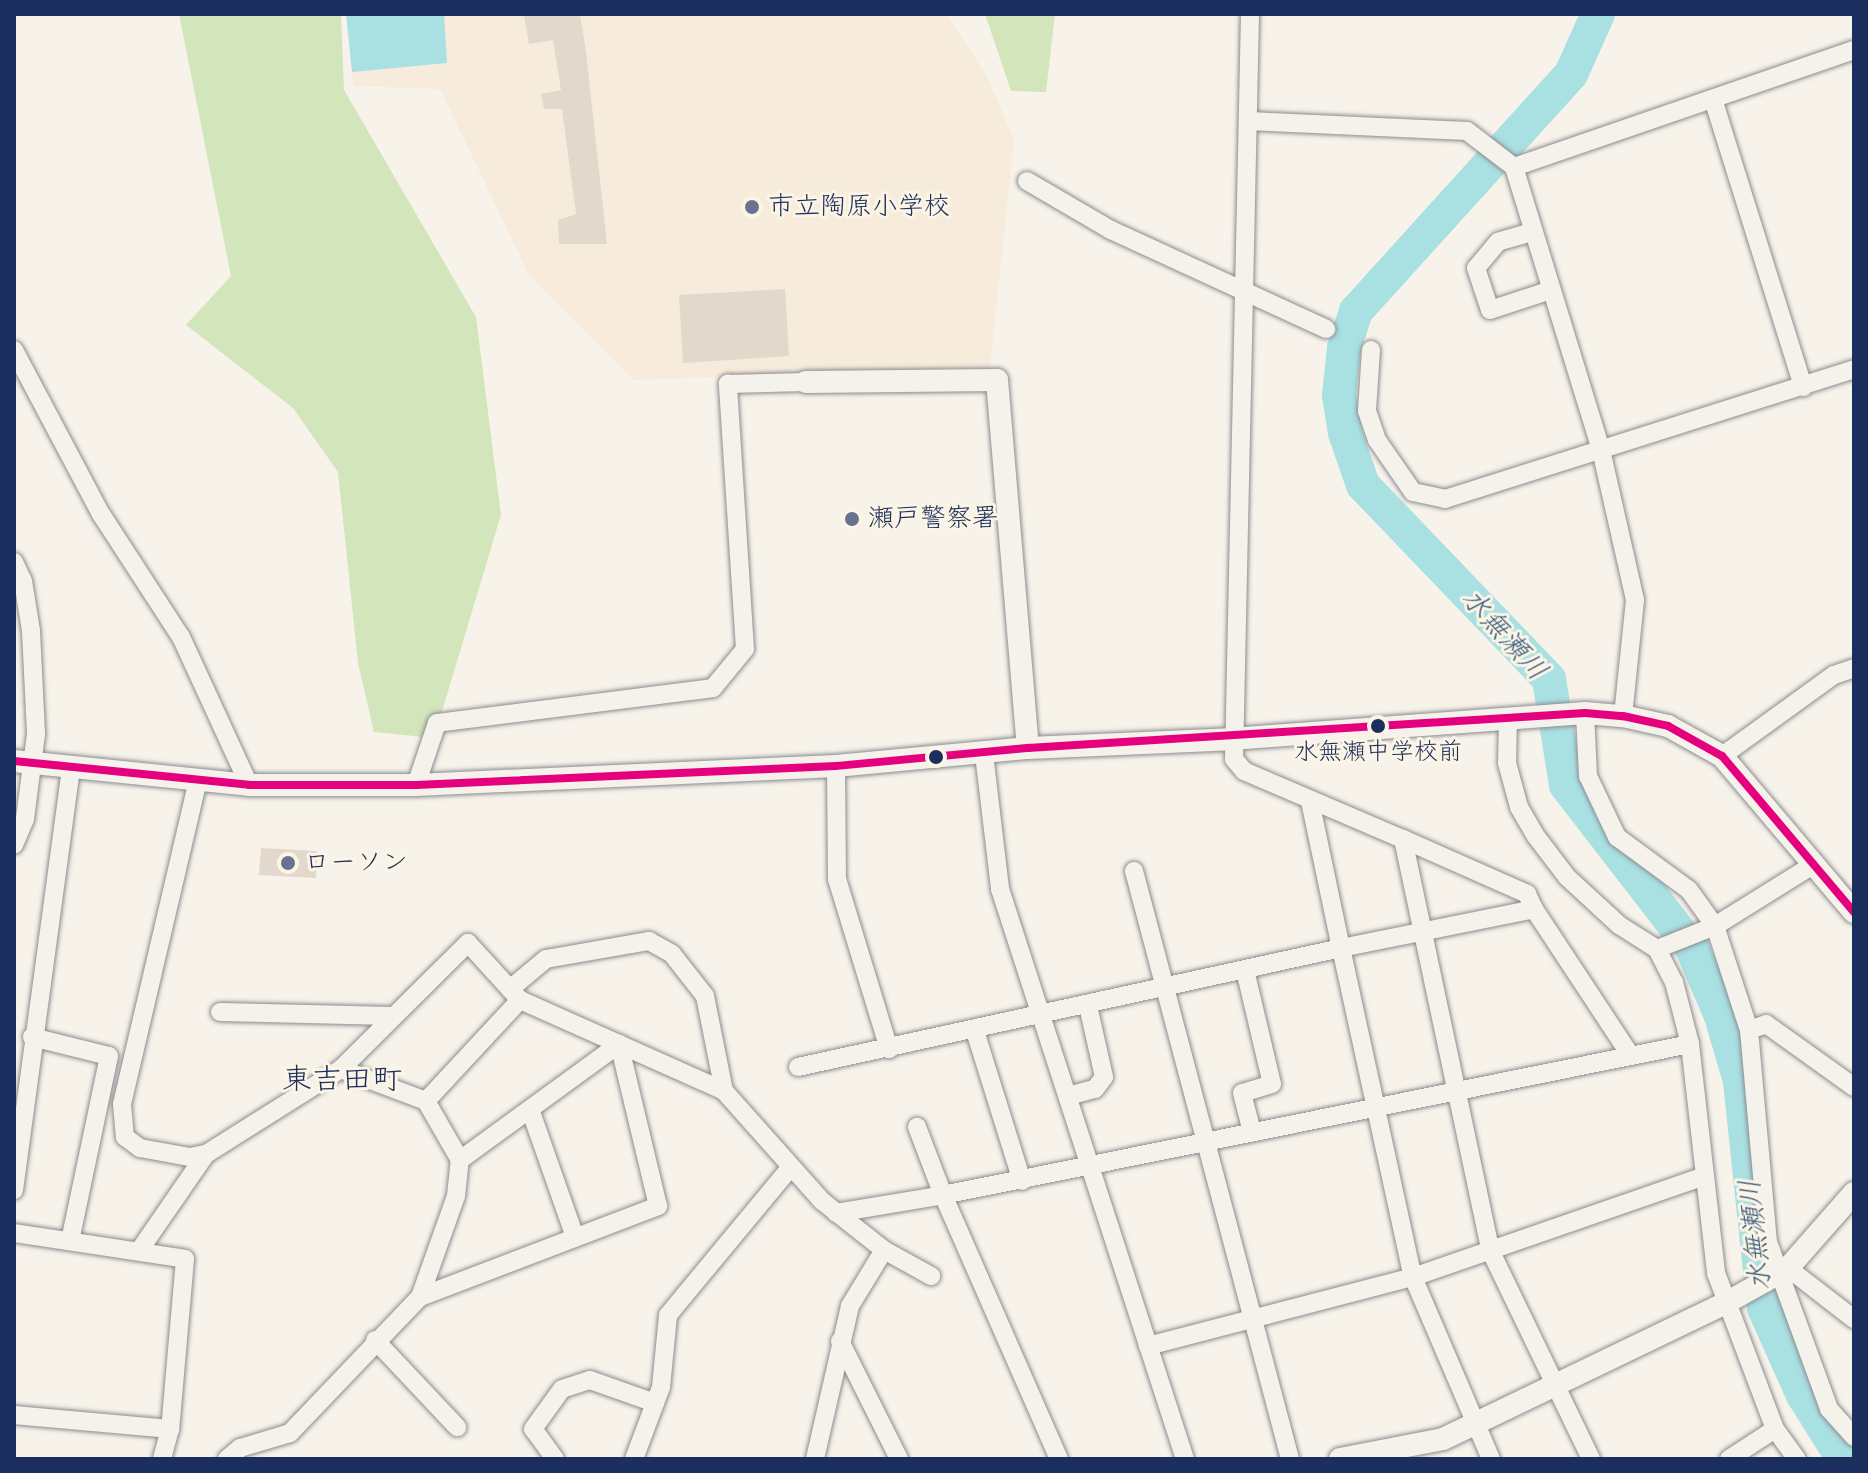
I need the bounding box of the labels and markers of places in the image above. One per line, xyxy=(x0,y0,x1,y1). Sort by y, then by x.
place label: 市立陶原小学校 xyxy=(768,191,950,223)
marker: 市立陶原小学校 xyxy=(743,198,761,216)
place label: 瀬戸警察署 xyxy=(868,503,998,535)
marker: 瀬戸警察署 xyxy=(843,510,861,528)
marker: 水無瀬中学校前 xyxy=(1370,718,1386,734)
place label: 水無瀬中学校前 xyxy=(1294,738,1462,766)
unlabelled marker xyxy=(928,749,944,765)
place label: ローソン xyxy=(304,847,408,879)
marker: ローソン xyxy=(279,854,297,872)

